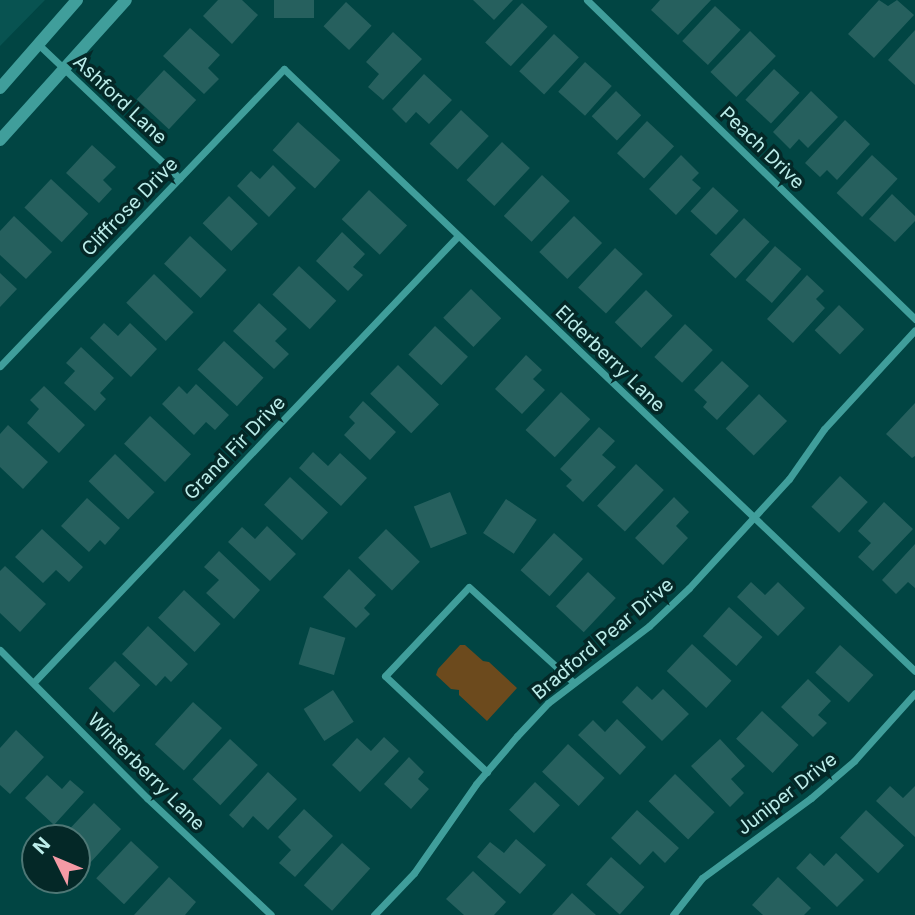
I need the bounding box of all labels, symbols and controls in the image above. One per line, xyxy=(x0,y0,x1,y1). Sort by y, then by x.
street label: Ashford Lane xyxy=(68,51,172,149)
street label: Peach Drive xyxy=(715,102,809,194)
street label: Cliffrose Drive xyxy=(77,153,183,261)
street label: Elderberry Lane xyxy=(550,301,670,417)
street label: Grand Fir Drive xyxy=(180,391,290,505)
street label: Bradford Pear Drive xyxy=(528,573,678,705)
street label: Winterberry Lane xyxy=(83,709,209,835)
street label: Juniper Drive xyxy=(733,748,841,840)
north arrow xyxy=(21,824,91,894)
text: N xyxy=(28,833,55,859)

